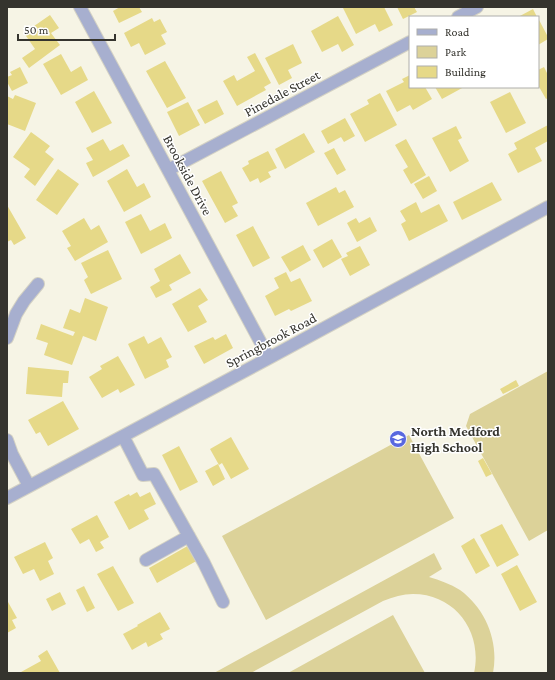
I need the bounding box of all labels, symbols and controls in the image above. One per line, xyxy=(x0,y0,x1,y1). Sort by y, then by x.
scale bar xyxy=(18,16,115,42)
legend xyxy=(409,16,539,88)
text: 50 m xyxy=(24,23,49,37)
text: Road xyxy=(445,25,470,39)
text: Park xyxy=(445,45,467,59)
text: Building xyxy=(445,65,486,79)
street label: Pinedale Street xyxy=(241,66,323,120)
street label: Brookside Drive xyxy=(160,132,216,218)
street label: Springbrook Road xyxy=(223,309,320,371)
place label: North Medford High School xyxy=(411,423,500,455)
school or university icon: North Medford High School xyxy=(388,429,408,449)

